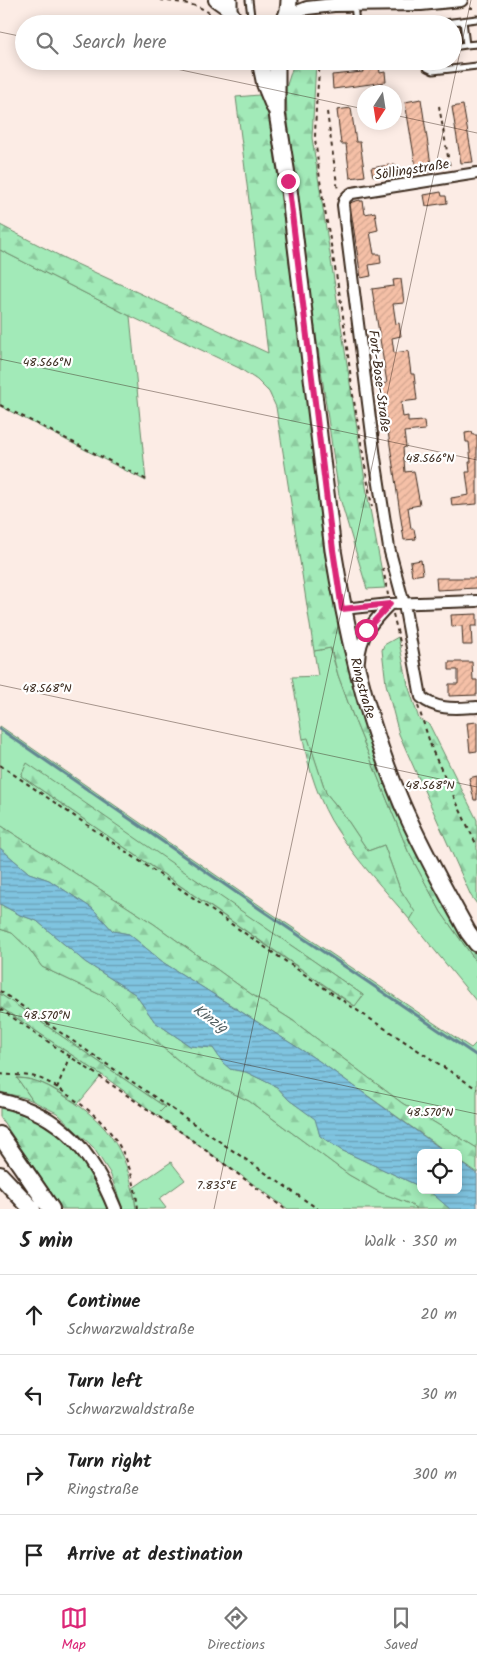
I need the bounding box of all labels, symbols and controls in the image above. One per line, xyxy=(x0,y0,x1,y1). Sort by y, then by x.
search box xyxy=(15,15,462,70)
text: Search here xyxy=(73,28,167,58)
icon: search xyxy=(33,29,61,57)
north arrow xyxy=(357,85,402,130)
street label: Söllingstraße xyxy=(373,153,452,187)
route end xyxy=(277,170,300,193)
street label: Fort-Bose-Straße xyxy=(362,329,396,434)
text: 48.566°N xyxy=(23,353,71,372)
text: 48.566°N xyxy=(406,449,454,468)
route start xyxy=(355,619,378,642)
street label: Ringstraße xyxy=(344,655,382,722)
text: 48.568°N xyxy=(22,679,72,698)
text: 48.568°N xyxy=(405,776,455,795)
water label: Kinzig xyxy=(188,998,233,1040)
text: 48.570°N xyxy=(24,1006,70,1025)
text: 48.570°N xyxy=(407,1103,453,1122)
map controls xyxy=(417,1149,462,1194)
button: locate xyxy=(417,1149,462,1194)
text: 7.835°E xyxy=(197,1176,238,1195)
text: 5 min xyxy=(20,1225,73,1258)
text: Walk · 350 m xyxy=(364,1229,457,1254)
text: Continue xyxy=(67,1287,140,1317)
icon: ahead xyxy=(20,1301,48,1329)
text: 20 m xyxy=(421,1302,457,1327)
text: Schwarzwaldstraße xyxy=(67,1317,194,1342)
text: Turn left xyxy=(67,1367,142,1397)
icon: left xyxy=(20,1381,48,1409)
text: 30 m xyxy=(421,1382,457,1407)
text: Schwarzwaldstraße xyxy=(67,1397,194,1422)
text: Turn right xyxy=(67,1447,152,1477)
icon: right xyxy=(20,1461,48,1489)
text: 300 m xyxy=(413,1462,457,1487)
text: Ringstraße xyxy=(67,1477,139,1502)
text: Arrive at destination xyxy=(67,1540,243,1570)
icon: arrive xyxy=(20,1541,48,1569)
tab: Map xyxy=(60,1604,88,1656)
tab: Directions xyxy=(207,1604,265,1656)
tab: Saved xyxy=(384,1604,417,1656)

